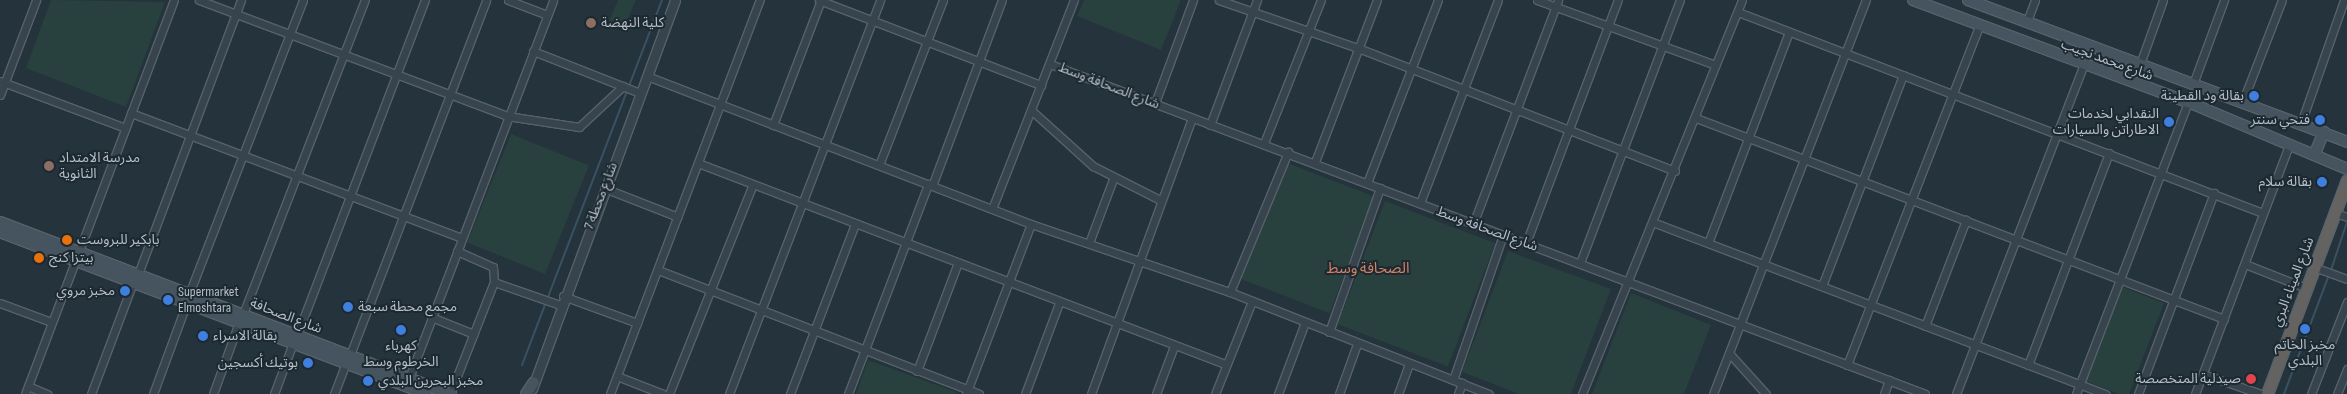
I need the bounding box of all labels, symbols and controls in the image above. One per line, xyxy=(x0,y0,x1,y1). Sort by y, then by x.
place label: كلية النهضة xyxy=(601,15,664,31)
marker: كلية النهضة xyxy=(585,17,597,29)
street label: شارع محمد نجيب xyxy=(2059,36,2155,84)
street label: شارع الصحافة وسط xyxy=(1056,59,1162,113)
place label: بقالة ود القطينة xyxy=(2161,88,2244,104)
marker: بقالة ود القطينة xyxy=(2248,90,2260,102)
place label: النقدابي لخدمات الاطاراتن والسيارات xyxy=(2053,106,2159,138)
place label: فتحي سنتر xyxy=(2251,112,2310,128)
marker: فتحي سنتر xyxy=(2314,114,2326,126)
marker: النقدابي لخدمات الاطاراتن والسيارات xyxy=(2163,116,2175,128)
place label: مدرسة الامتداد الثانوية xyxy=(59,150,140,182)
marker: مدرسة الامتداد الثانوية xyxy=(43,160,55,172)
street label: شارع محطة 7 xyxy=(581,160,621,232)
place label: بقالة سلام xyxy=(2258,174,2312,190)
marker: بقالة سلام xyxy=(2316,176,2328,188)
street label: شارع الصحافة وسط xyxy=(1434,203,1540,255)
place label: بابكير للبروست xyxy=(77,232,159,248)
marker: بابكير للبروست xyxy=(61,234,73,246)
street label: شارع الميناء البري xyxy=(2268,235,2318,329)
place label: بيتزا كنج xyxy=(49,250,94,266)
marker: بيتزا كنج xyxy=(33,252,45,264)
district label: الصحافة وسط xyxy=(1327,260,1409,278)
place label: مخبز مروي xyxy=(56,283,115,299)
place label: Supermarket Elmoshtara xyxy=(178,284,239,316)
marker: مخبز مروي xyxy=(119,285,131,297)
marker: Supermarket Elmoshtara xyxy=(162,294,174,306)
street label: شارع الصحافة xyxy=(248,295,324,337)
place label: مجمع محطة سبعة xyxy=(358,299,457,315)
marker: مجمع محطة سبعة xyxy=(342,301,354,313)
marker: مخبز الخاتم البلدي xyxy=(2299,323,2311,335)
marker: كهرباء الخرطوم وسط xyxy=(395,324,407,336)
place label: بقالة الاسراء xyxy=(213,328,277,344)
marker: بقالة الاسراء xyxy=(197,330,209,342)
place label: مخبز الخاتم البلدي xyxy=(2275,337,2335,370)
place label: كهرباء الخرطوم وسط xyxy=(364,338,438,371)
place label: بوتيك أكسجين xyxy=(218,355,298,371)
marker: بوتيك أكسجين xyxy=(302,357,314,369)
place label: صيدلية المتخصصة xyxy=(2135,371,2241,387)
place label: مخبز البحرين البلدي xyxy=(378,373,483,389)
marker: صيدلية المتخصصة xyxy=(2245,373,2257,385)
marker: مخبز البحرين البلدي xyxy=(362,375,374,387)

